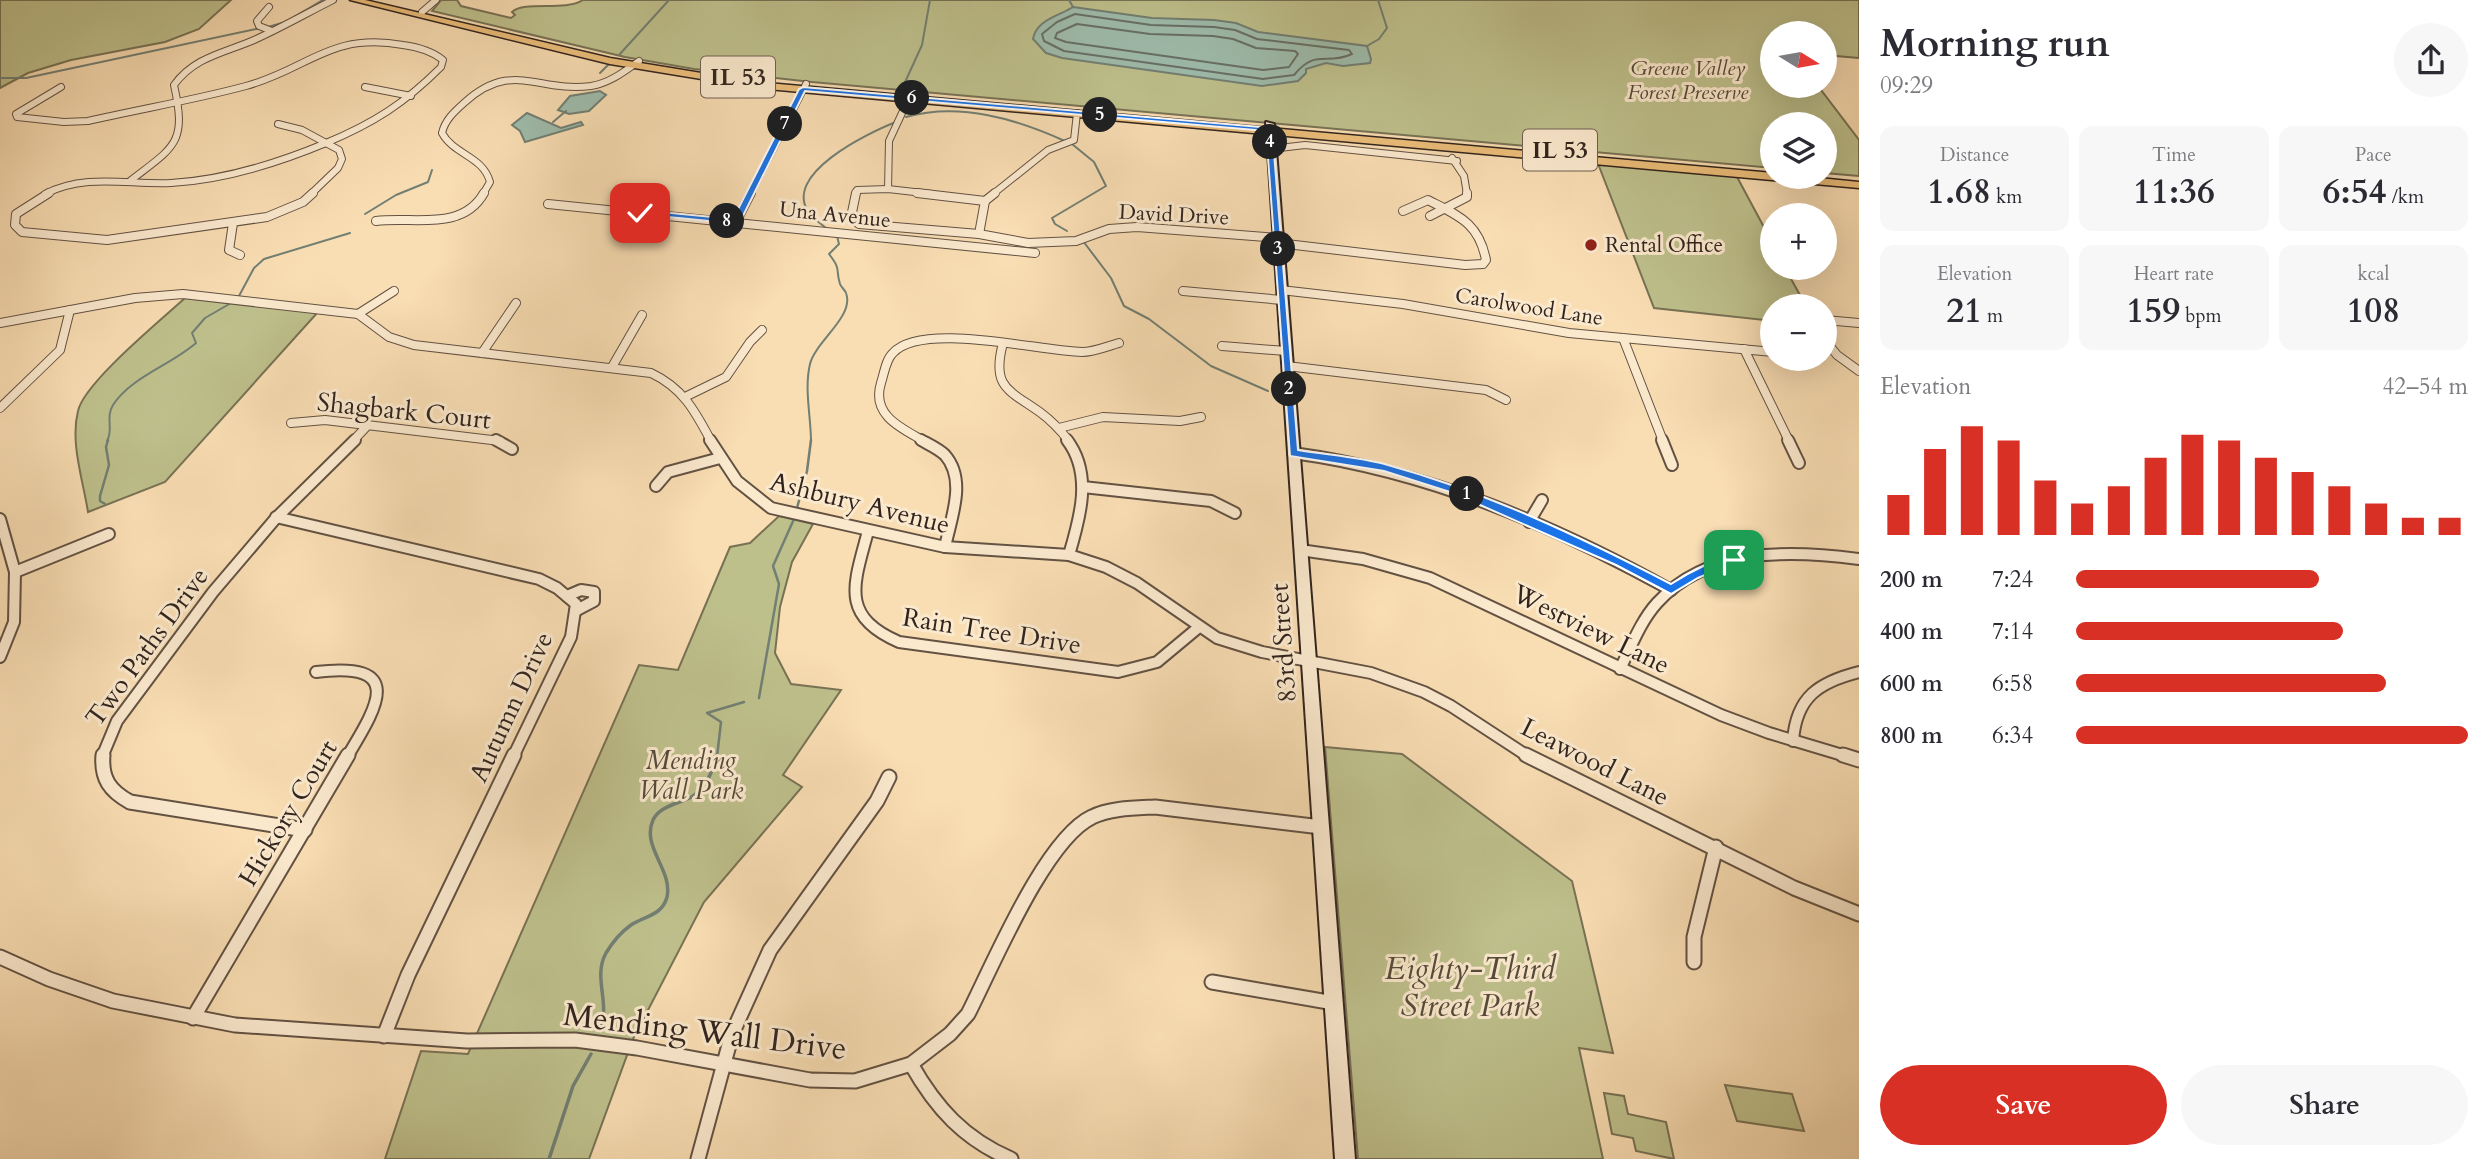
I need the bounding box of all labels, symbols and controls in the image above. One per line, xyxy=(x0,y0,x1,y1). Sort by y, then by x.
text: Morning run xyxy=(1880,18,2110,70)
north arrow xyxy=(1760,21,1838,98)
map controls xyxy=(1760,21,1837,371)
button: share xyxy=(2394,23,2468,97)
park label: Greene Valley Forest Preserve xyxy=(1628,54,1749,107)
road number: IL 53 xyxy=(701,56,775,98)
text: 09:29 xyxy=(1880,70,1933,101)
pin: 6 xyxy=(894,80,930,116)
text: 6 xyxy=(907,84,916,110)
pin: 5 xyxy=(1082,97,1118,132)
text: 5 xyxy=(1095,101,1104,127)
pin: 7 xyxy=(768,106,802,142)
text: 7 xyxy=(780,110,789,136)
button: layers xyxy=(1760,112,1837,189)
pin: 4 xyxy=(1252,124,1288,160)
text: 4 xyxy=(1265,128,1274,154)
road number: IL 53 xyxy=(1523,130,1597,170)
text: Distance xyxy=(1940,142,2009,168)
text: Time xyxy=(2152,142,2196,168)
text: Pace xyxy=(2355,142,2392,168)
text: 1.68 xyxy=(1927,168,1991,216)
text: 11:36 xyxy=(2133,168,2215,216)
text: 6:54 xyxy=(2323,168,2387,216)
pin xyxy=(610,183,670,243)
text: km xyxy=(1991,184,2022,210)
text: /km xyxy=(2387,184,2424,210)
icon: check xyxy=(621,194,659,232)
street label: Una Avenue xyxy=(778,195,892,235)
street label: David Drive xyxy=(1118,198,1230,232)
button: + xyxy=(1760,203,1837,280)
pin: 8 xyxy=(710,204,744,238)
text: 8 xyxy=(722,207,731,233)
place label: Rental Office xyxy=(1605,231,1723,260)
pin: 3 xyxy=(1260,232,1296,266)
text: 3 xyxy=(1273,235,1282,261)
marker: Rental Office xyxy=(1583,237,1599,253)
text: Elevation xyxy=(1937,261,2012,287)
text: Heart rate xyxy=(2134,261,2214,287)
text: kcal xyxy=(2357,261,2389,287)
street label: Carolwood Lane xyxy=(1453,281,1605,333)
text: 21 xyxy=(1946,287,1982,335)
text: 159 xyxy=(2126,287,2180,335)
text: 108 xyxy=(2346,287,2400,335)
button: − xyxy=(1760,294,1837,371)
text: m xyxy=(1982,303,2003,329)
text: bpm xyxy=(2180,303,2222,329)
text: Elevation xyxy=(1880,371,1971,402)
text: 42–54 m xyxy=(2383,371,2468,402)
pin: 2 xyxy=(1272,372,1306,406)
text: 2 xyxy=(1284,375,1293,401)
street label: Shagbark Court xyxy=(315,384,493,438)
street label: Ashbury Avenue xyxy=(766,464,954,542)
pin: 1 xyxy=(1450,476,1484,512)
text: 1 xyxy=(1462,480,1471,506)
pin xyxy=(1704,530,1764,590)
icon: arrive xyxy=(1715,541,1753,579)
street label: Two Paths Drive xyxy=(77,560,217,734)
text: 200 m xyxy=(1880,564,1943,595)
text: 7:24 xyxy=(1992,564,2033,595)
street label: Westview Lane xyxy=(1506,575,1676,682)
street label: 83rd Street xyxy=(1261,582,1305,704)
street label: Rain Tree Drive xyxy=(900,600,1084,662)
text: 400 m xyxy=(1880,616,1943,647)
text: 7:14 xyxy=(1992,616,2033,647)
street label: Autumn Drive xyxy=(461,626,561,788)
text: 600 m xyxy=(1880,668,1943,699)
text: 6:58 xyxy=(1992,668,2033,699)
street label: Leawood Lane xyxy=(1515,710,1675,814)
text: 800 m xyxy=(1880,720,1943,751)
text: 6:34 xyxy=(1992,720,2033,751)
street label: Hickory Court xyxy=(231,733,345,893)
park label: Mending Wall Park xyxy=(639,743,743,808)
park label: Eighty-Third Street Park xyxy=(1385,947,1557,1028)
street label: Mending Wall Drive xyxy=(561,993,849,1071)
button: Save xyxy=(1880,1065,2167,1145)
button: Share xyxy=(2181,1065,2468,1145)

